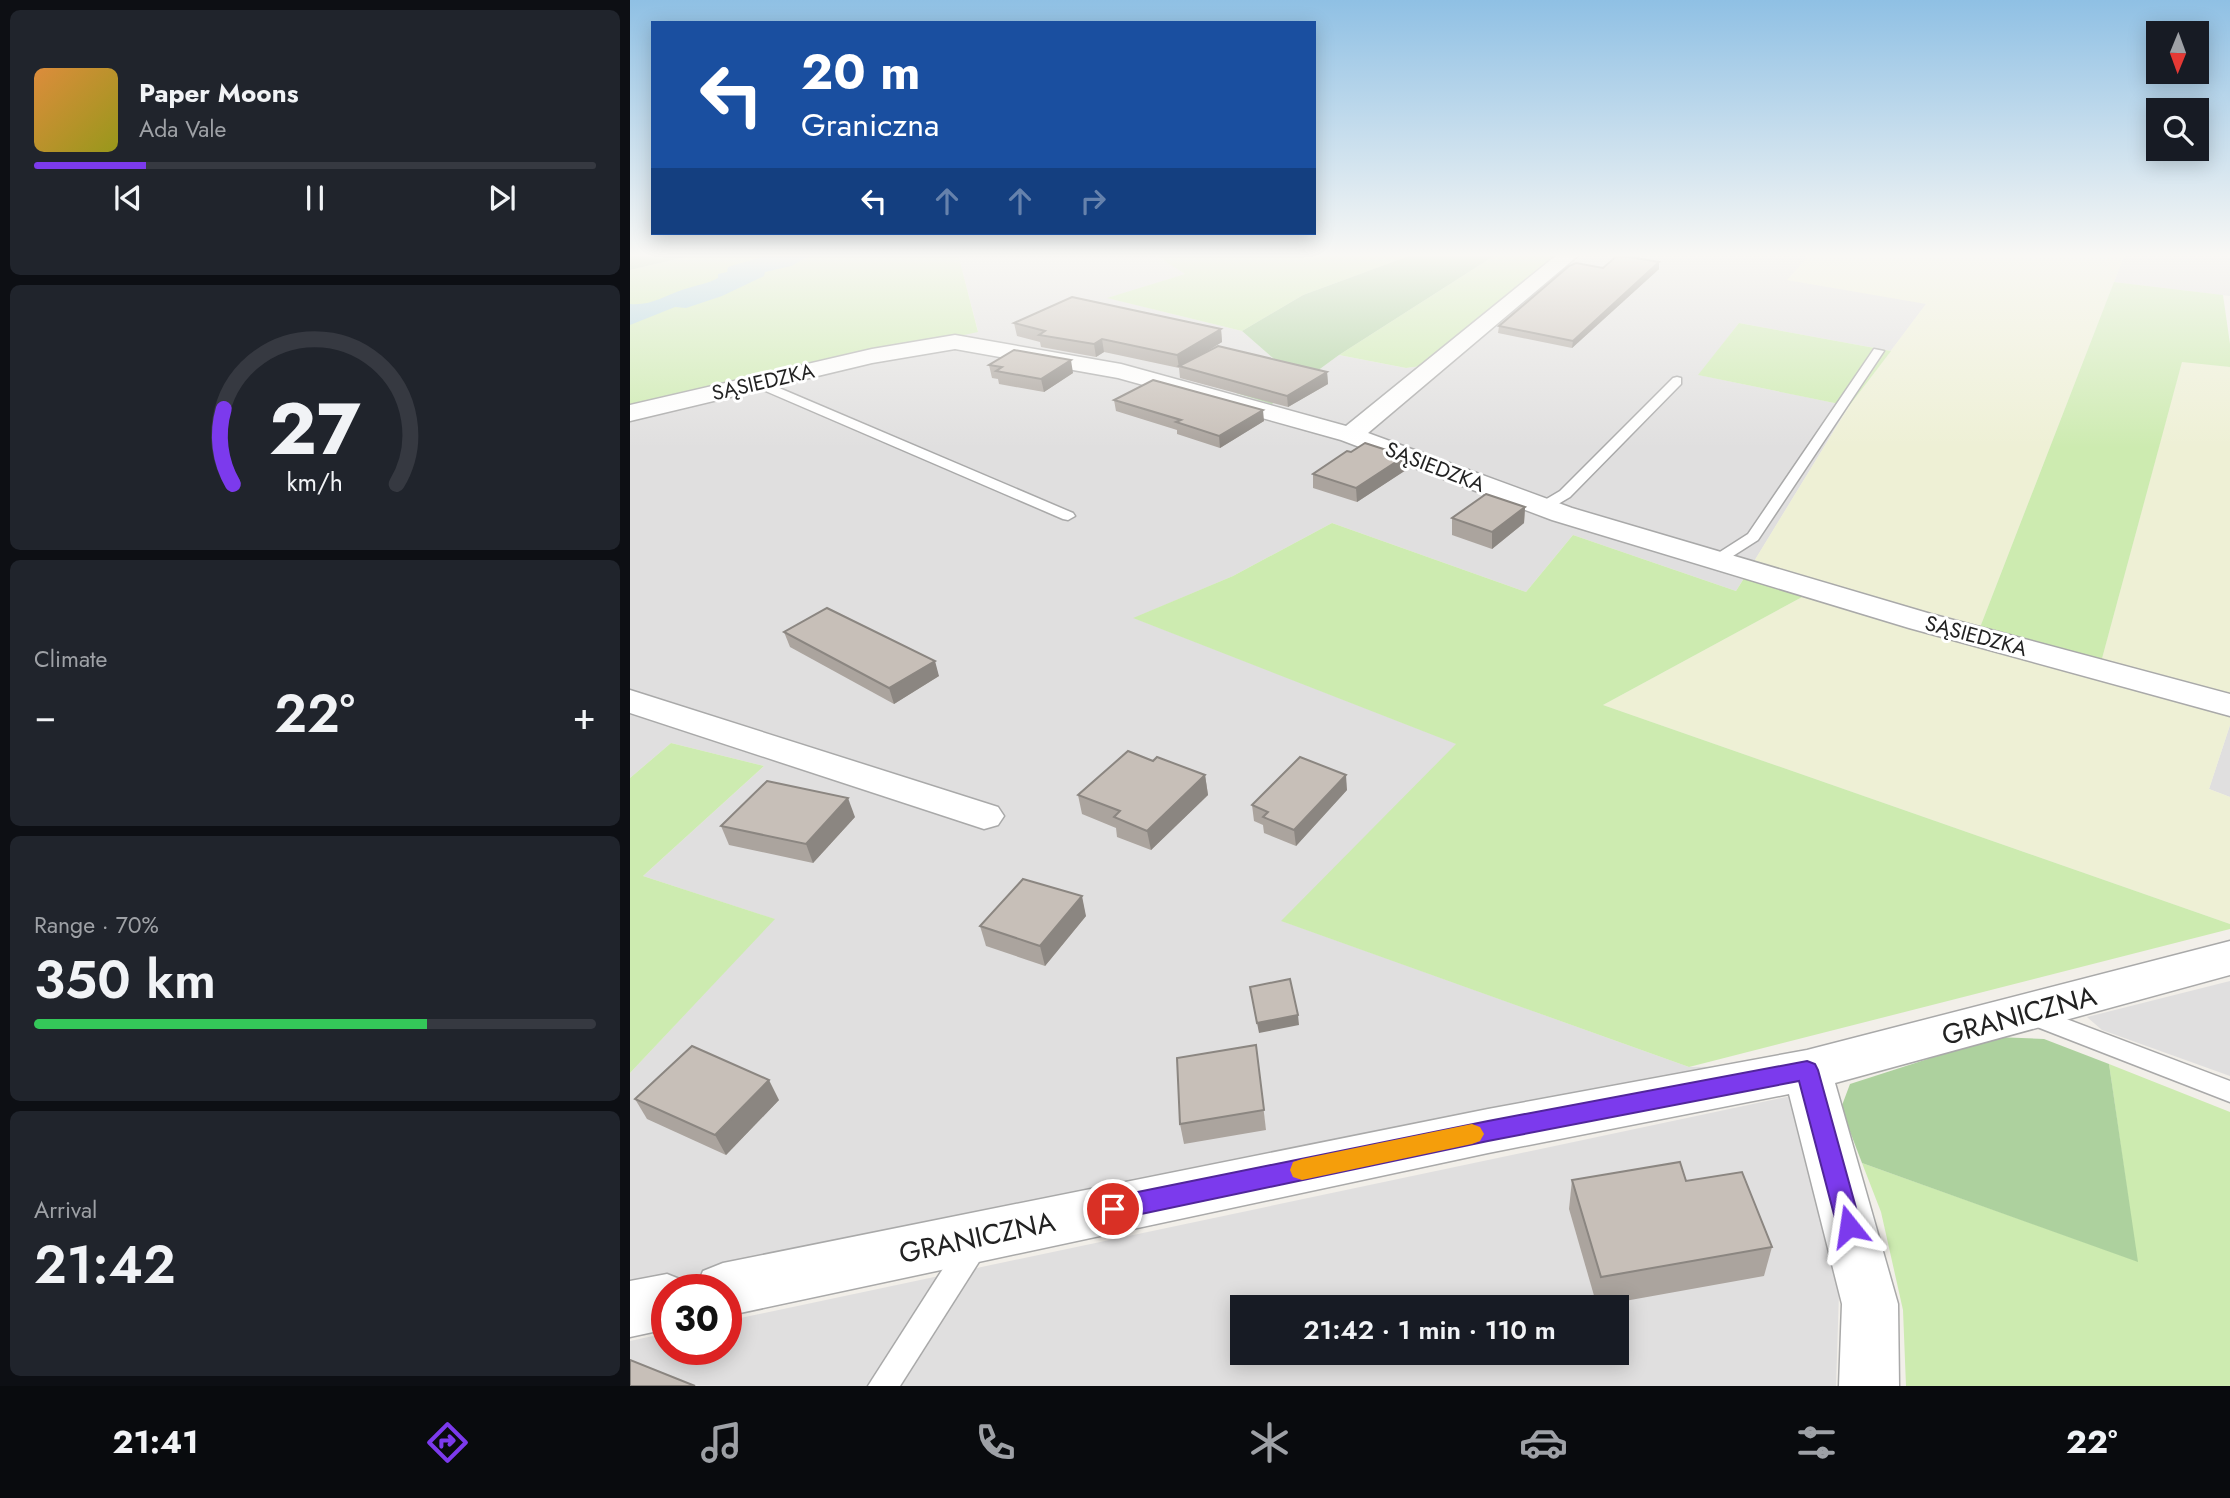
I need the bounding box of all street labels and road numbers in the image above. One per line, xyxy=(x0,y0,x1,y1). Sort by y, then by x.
street label: SĄSIEDZKA xyxy=(709,356,817,408)
street label: SĄSIEDZKA xyxy=(1381,434,1489,500)
street label: SĄSIEDZKA xyxy=(1922,608,2030,664)
street label: GRANICZNA xyxy=(1937,975,2102,1056)
street label: GRANICZNA xyxy=(895,1201,1059,1274)

